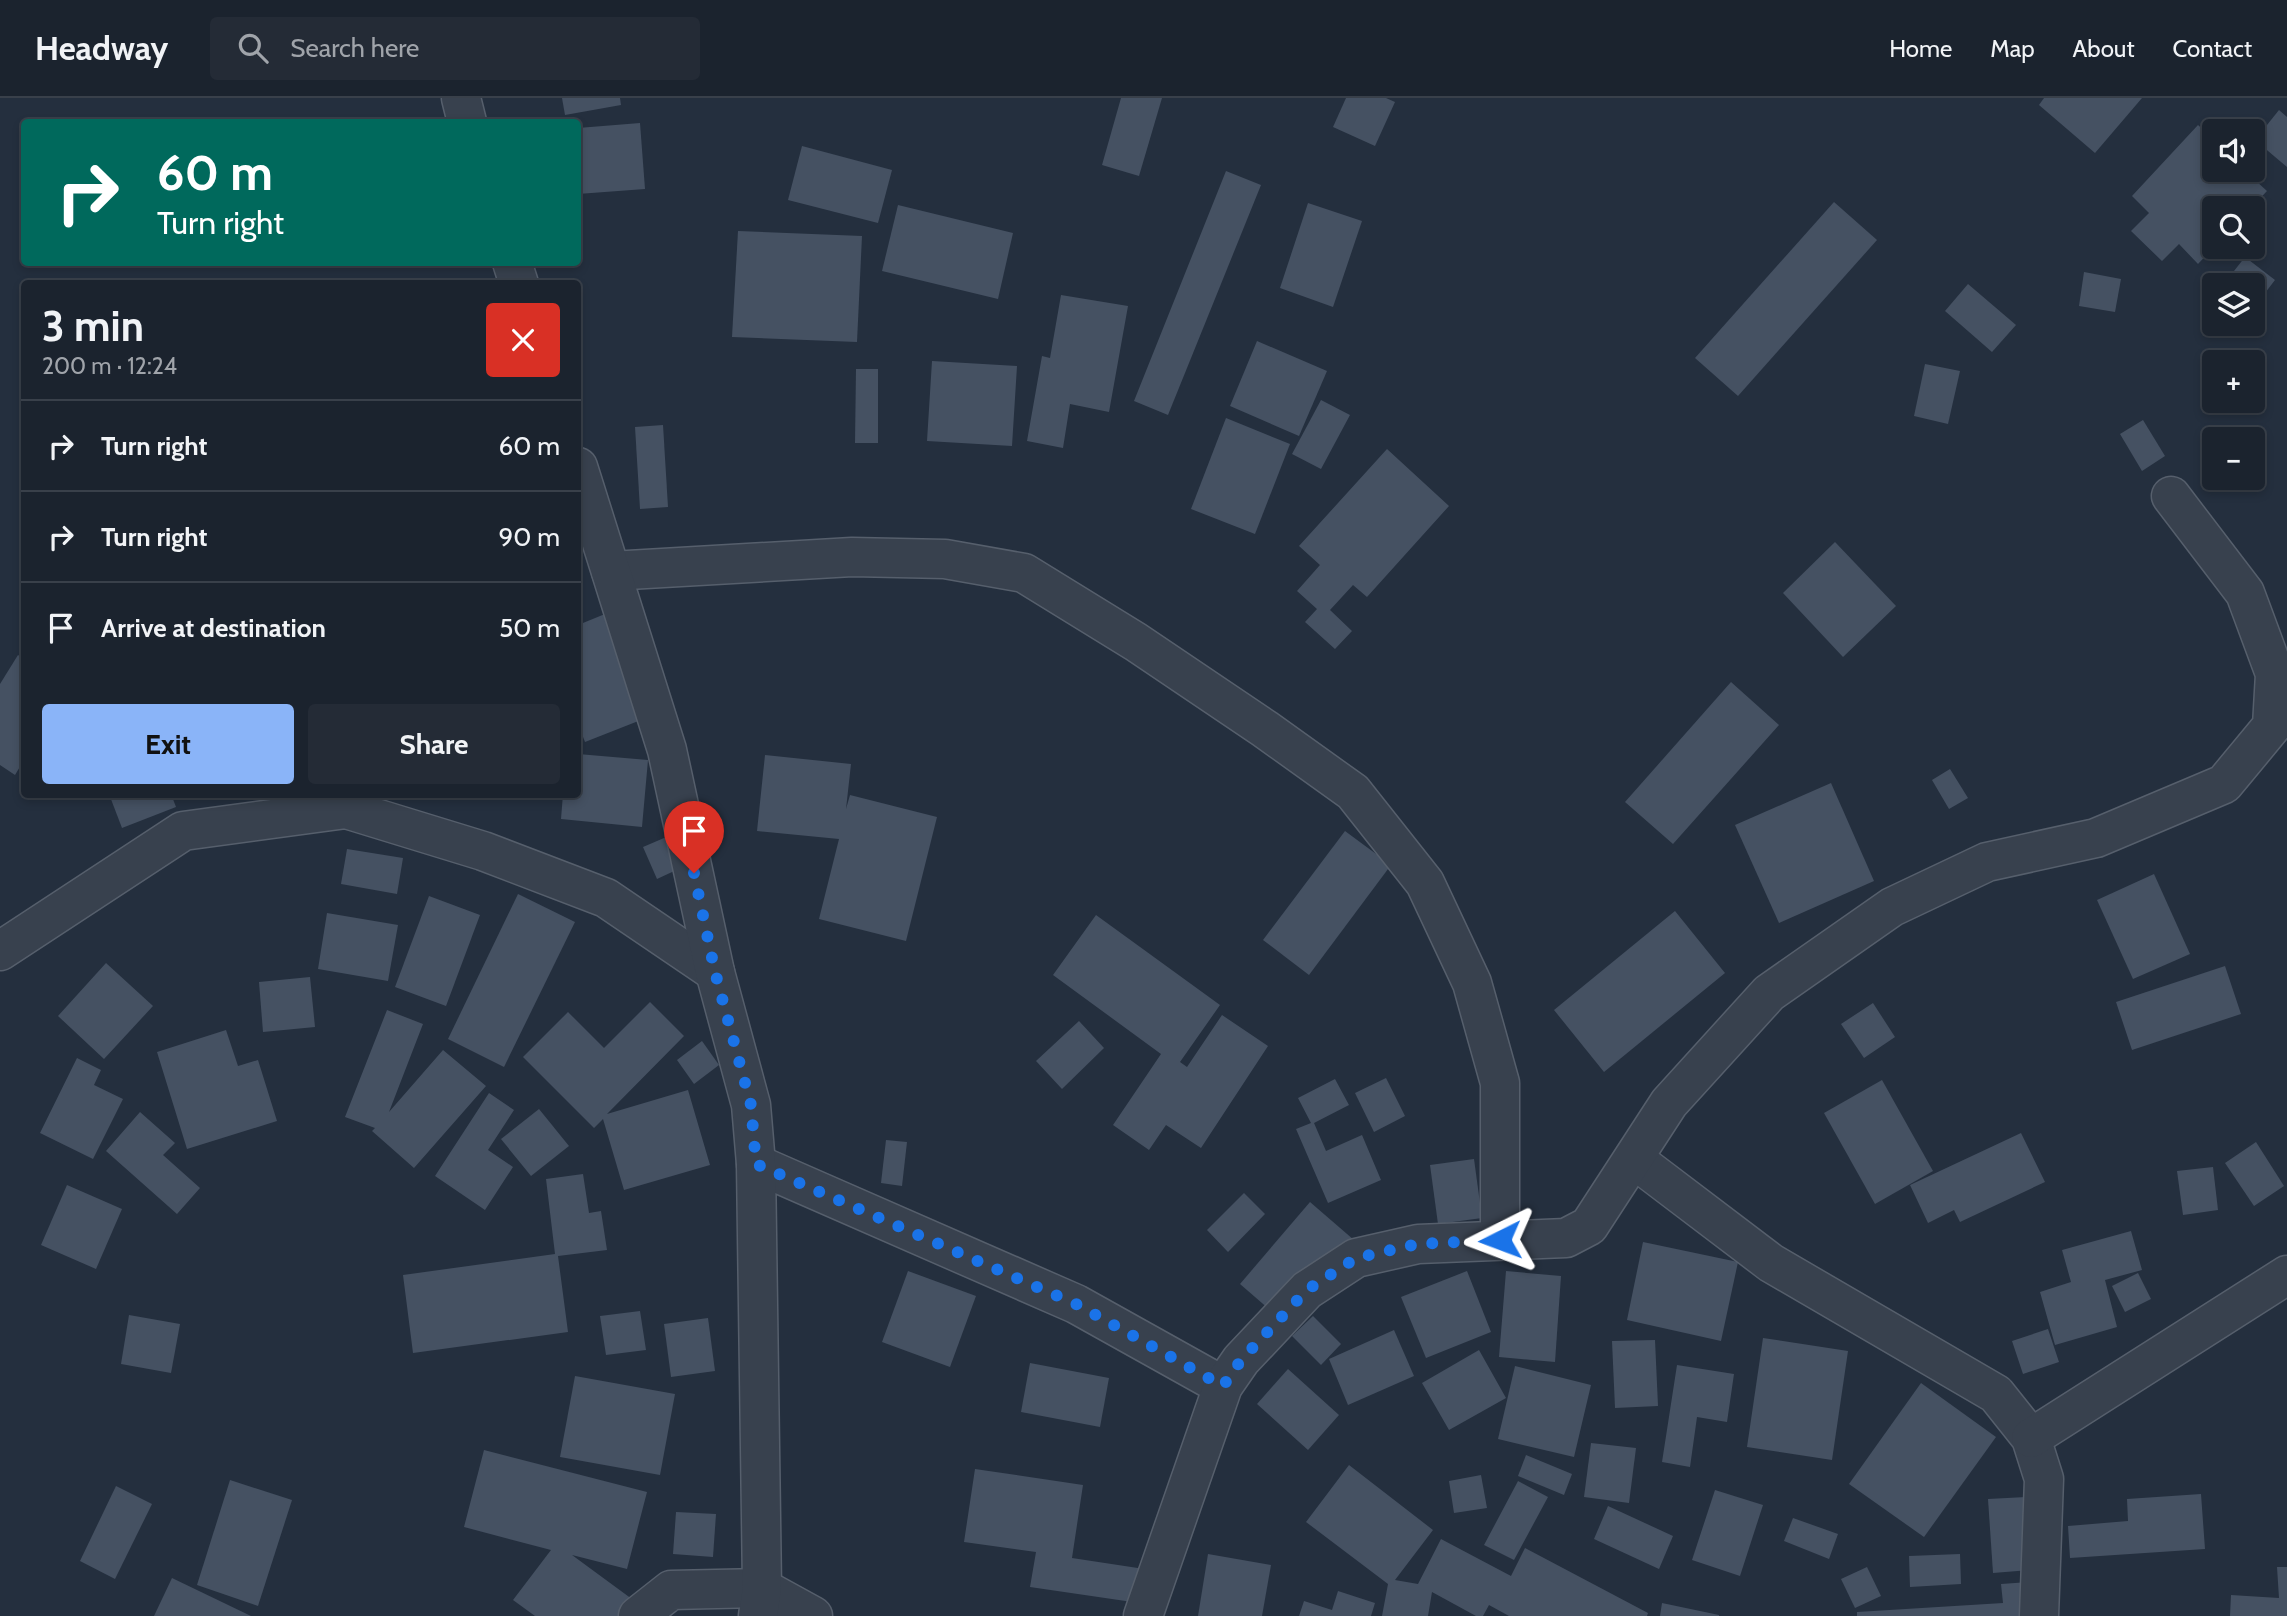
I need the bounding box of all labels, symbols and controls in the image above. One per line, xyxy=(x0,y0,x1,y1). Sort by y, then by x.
search box xyxy=(210,17,700,80)
text: Headway xyxy=(35,28,168,68)
icon: search xyxy=(234,29,272,67)
text: Search here xyxy=(290,32,419,64)
text: Home xyxy=(1889,34,1952,63)
text: Map xyxy=(1990,34,2035,63)
text: About xyxy=(2073,34,2135,63)
text: Contact xyxy=(2173,34,2252,63)
map controls xyxy=(2202,119,2265,490)
button: sound xyxy=(2202,119,2265,182)
text: 60 m xyxy=(157,143,273,202)
icon: right xyxy=(42,147,133,238)
button: search xyxy=(2202,196,2265,259)
text: Turn right xyxy=(157,203,284,242)
button: layers xyxy=(2202,273,2265,336)
text: 3 min xyxy=(42,300,144,352)
button: close xyxy=(486,303,560,377)
button: + xyxy=(2202,350,2265,413)
text: 200 m · 12:24 xyxy=(42,352,177,380)
icon: right xyxy=(42,427,80,465)
button: − xyxy=(2202,427,2265,490)
text: Turn right xyxy=(101,430,207,462)
text: 60 m xyxy=(498,430,560,462)
icon: right xyxy=(42,518,80,556)
text: Turn right xyxy=(101,521,207,553)
text: 90 m xyxy=(498,521,560,553)
icon: arrive xyxy=(42,609,80,647)
text: Arrive at destination xyxy=(101,612,326,644)
text: 50 m xyxy=(499,612,560,644)
button: Exit xyxy=(42,704,294,784)
button: Share xyxy=(308,704,560,784)
pin xyxy=(664,801,724,873)
icon: arrive xyxy=(675,812,713,850)
position arrow xyxy=(1463,1203,1537,1277)

